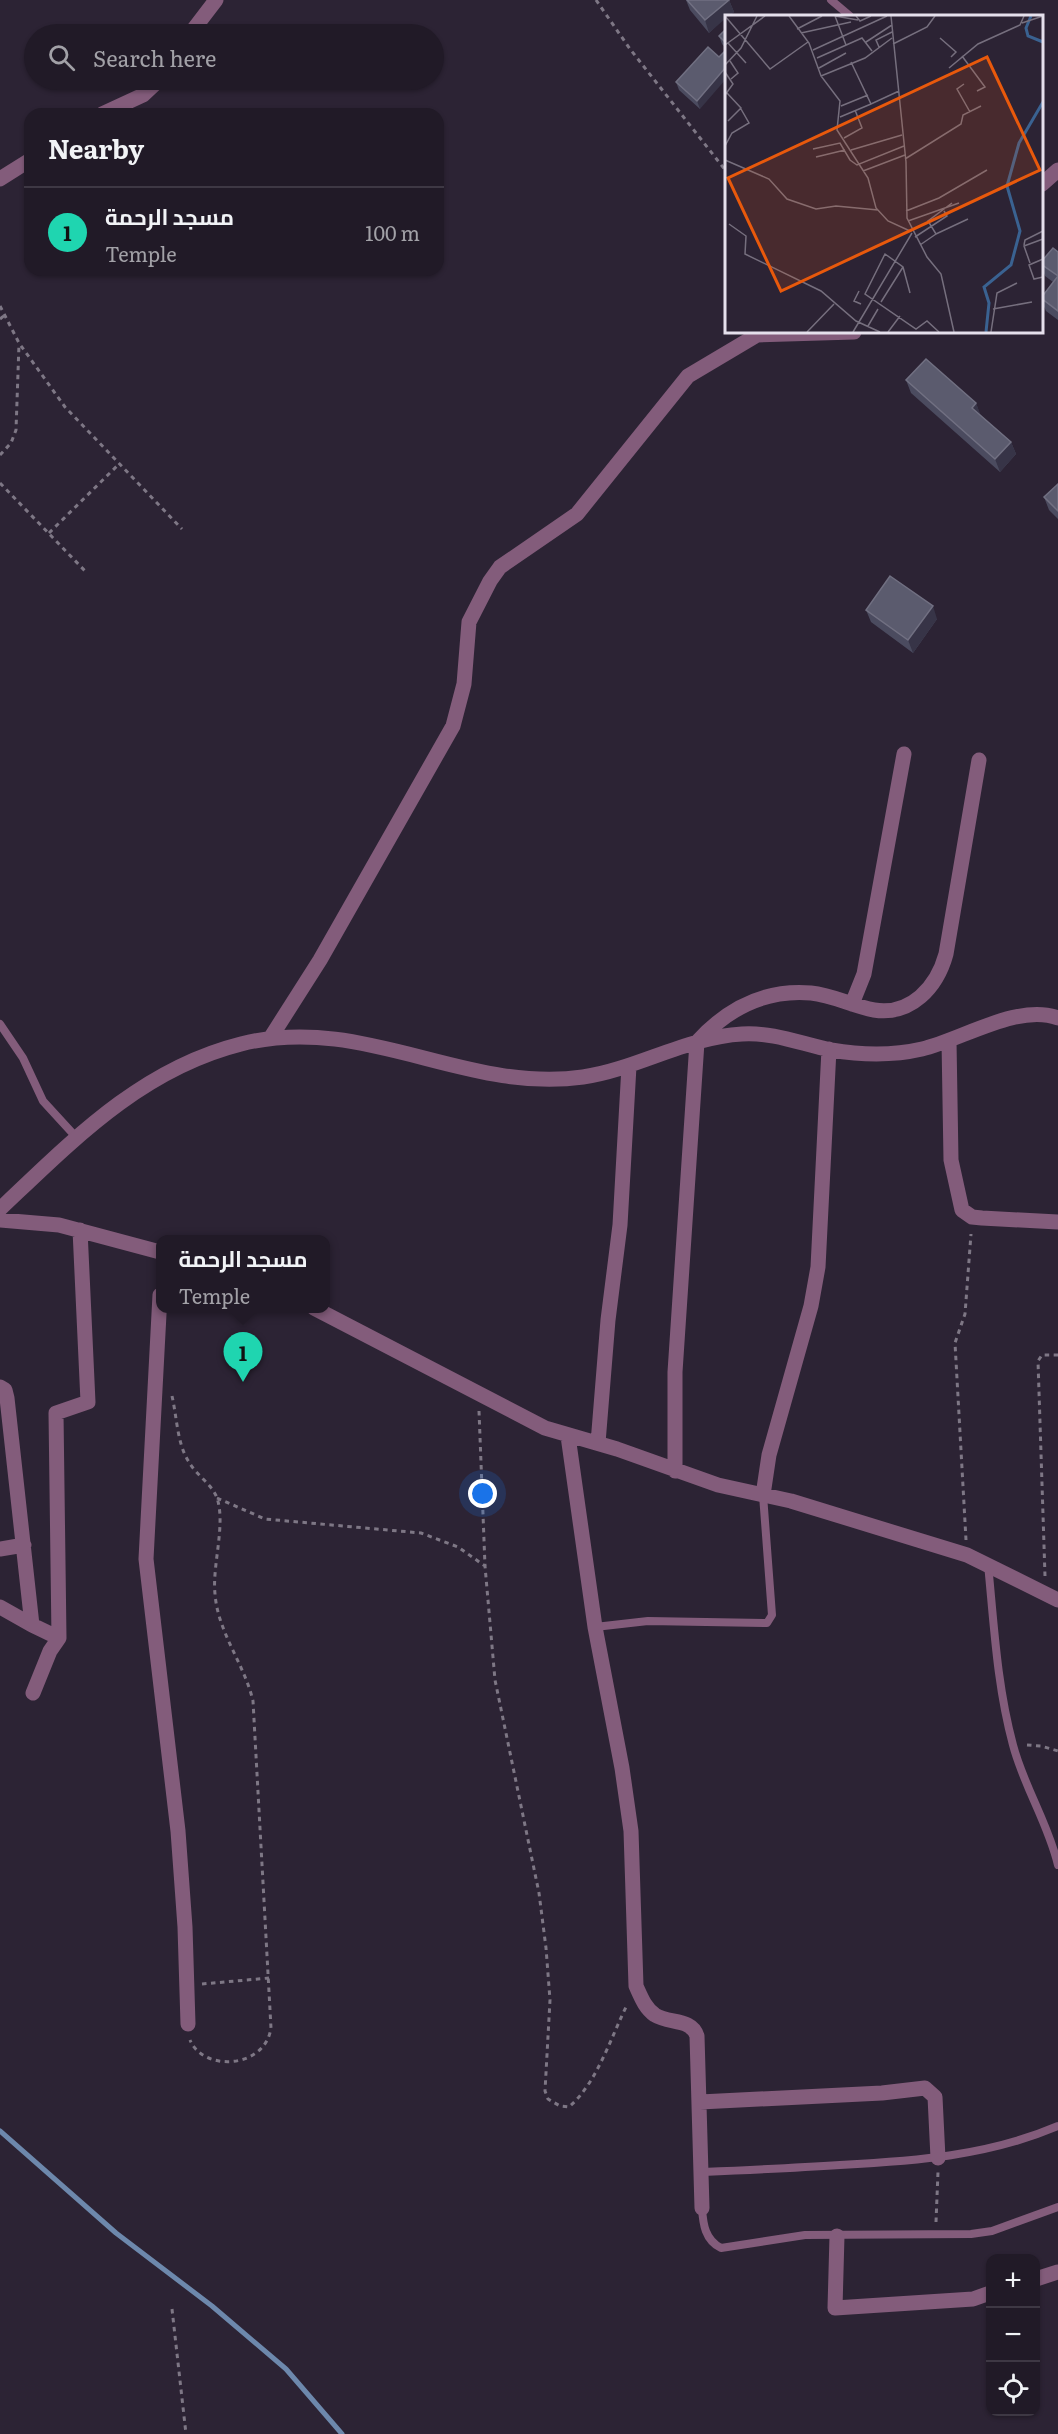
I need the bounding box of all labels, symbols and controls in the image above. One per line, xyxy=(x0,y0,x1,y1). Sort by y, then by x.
inset map xyxy=(725,15,1043,333)
search box xyxy=(24,24,444,90)
icon: search xyxy=(45,41,78,74)
text: Search here xyxy=(93,41,216,74)
text: Nearby xyxy=(48,128,144,167)
text: مسجد الرحمة xyxy=(105,199,234,232)
text: 1 xyxy=(63,217,72,247)
text: 100 m xyxy=(365,217,420,247)
text: Temple xyxy=(105,238,177,268)
popup xyxy=(156,1235,330,1313)
text: مسجد الرحمة xyxy=(178,1241,308,1274)
text: Temple xyxy=(178,1280,250,1310)
pin: 1 xyxy=(224,1332,262,1382)
your location xyxy=(468,1479,497,1508)
map controls xyxy=(986,2254,1040,2416)
button: + xyxy=(986,2254,1040,2308)
button: − xyxy=(986,2308,1040,2362)
button: locate xyxy=(986,2362,1040,2416)

